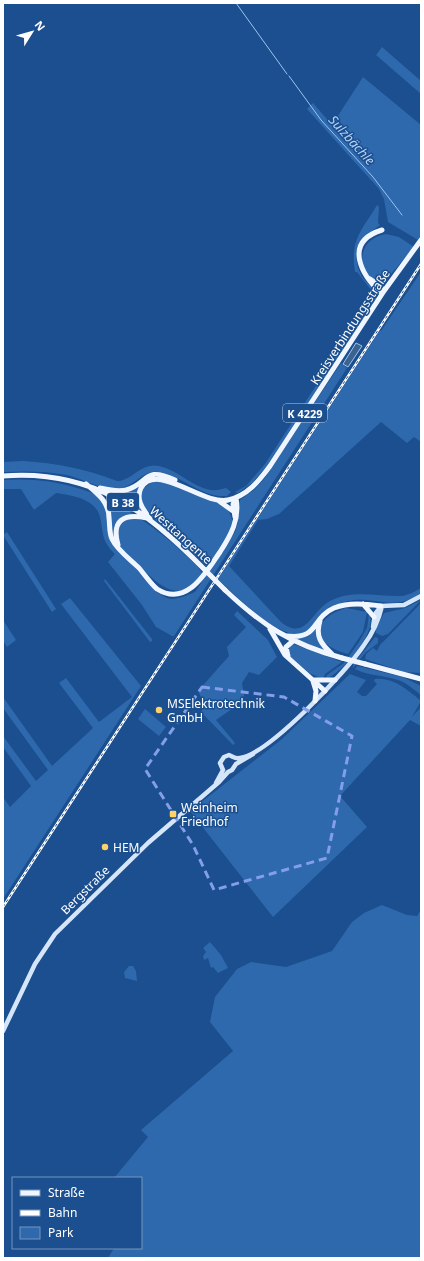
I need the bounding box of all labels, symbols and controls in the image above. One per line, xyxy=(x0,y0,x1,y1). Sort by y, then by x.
north arrow xyxy=(12,12,52,52)
text: N xyxy=(32,18,49,34)
water label: Sulzbächle xyxy=(325,111,380,169)
street label: Kreisverbindungsstraße xyxy=(306,266,394,388)
road number: K 4229 xyxy=(283,404,327,422)
road number: B 38 xyxy=(107,493,139,511)
street label: Westtangente xyxy=(146,502,216,568)
place label: MSElektrotechnik GmbH xyxy=(167,695,266,726)
marker: MSElektrotechnik GmbH xyxy=(154,705,164,715)
place label: Weinheim Friedhof xyxy=(181,799,238,830)
marker: Weinheim Friedhof xyxy=(168,809,178,819)
place label: HEM xyxy=(113,839,139,856)
marker: HEM xyxy=(100,842,110,852)
street label: Bergstraße xyxy=(57,862,113,918)
legend xyxy=(12,1177,142,1249)
text: Straße xyxy=(48,1184,85,1201)
text: Bahn xyxy=(48,1204,77,1221)
text: Park xyxy=(48,1224,74,1241)

